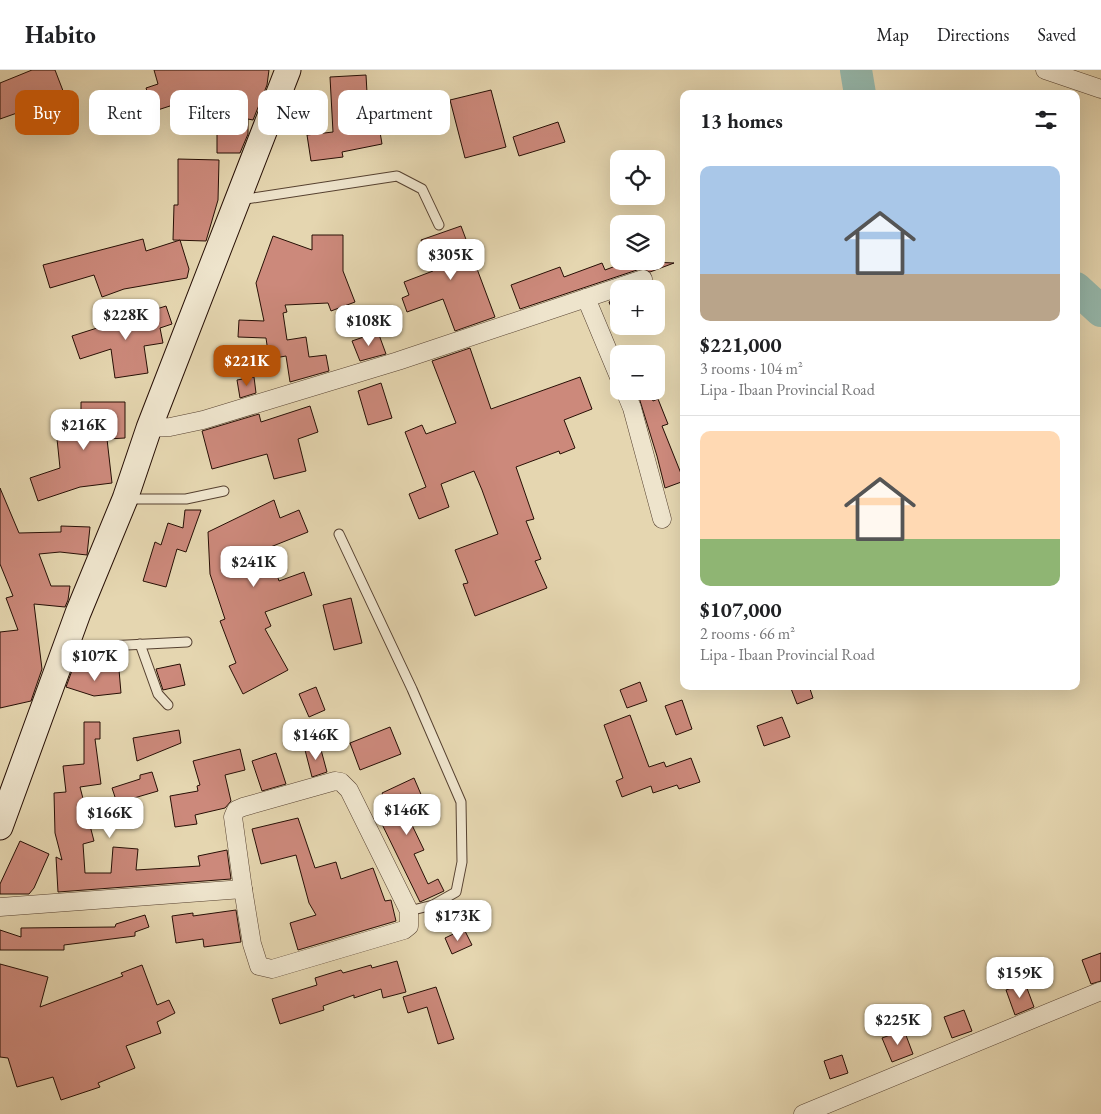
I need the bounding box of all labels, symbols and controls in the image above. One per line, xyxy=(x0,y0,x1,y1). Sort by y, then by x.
text: Habito xyxy=(25,19,96,50)
text: Map xyxy=(877,23,909,46)
text: Directions xyxy=(937,23,1009,46)
text: Saved xyxy=(1037,23,1076,46)
chip: Buy xyxy=(15,90,79,135)
chip: Rent xyxy=(89,90,160,135)
chip: Filters xyxy=(170,90,248,135)
chip: New xyxy=(258,90,328,135)
chip: Apartment xyxy=(338,90,450,135)
icon: filters xyxy=(1032,106,1060,134)
text: 13 homes xyxy=(700,107,783,134)
map controls xyxy=(610,150,665,400)
button: locate xyxy=(610,150,665,205)
icon: home xyxy=(835,198,925,288)
button: layers xyxy=(610,215,665,270)
pin: $305K xyxy=(416,238,486,281)
text: $305K xyxy=(429,244,473,265)
button: + xyxy=(610,280,665,335)
pin: $228K xyxy=(91,298,161,341)
text: $228K xyxy=(104,304,148,325)
pin: $108K xyxy=(334,304,404,347)
text: $108K xyxy=(347,310,391,331)
text: $221,000 xyxy=(700,331,782,358)
pin: $221K xyxy=(212,344,282,387)
button: − xyxy=(610,345,665,400)
text: $221K xyxy=(225,350,269,371)
text: 3 rooms · 104 m² xyxy=(700,358,803,379)
text: Lipa - Ibaan Provincial Road xyxy=(700,379,875,400)
pin: $216K xyxy=(49,408,119,451)
text: $216K xyxy=(62,414,106,435)
icon: home xyxy=(835,464,925,554)
pin: $241K xyxy=(219,546,289,588)
text: $241K xyxy=(232,551,276,572)
text: $107,000 xyxy=(700,596,782,623)
text: 2 rooms · 66 m² xyxy=(700,623,795,644)
pin: $107K xyxy=(60,640,130,682)
text: Lipa - Ibaan Provincial Road xyxy=(700,644,875,665)
text: $107K xyxy=(73,645,117,666)
pin: $146K xyxy=(281,718,351,761)
text: $146K xyxy=(294,724,338,745)
pin: $146K xyxy=(372,794,442,836)
pin: $166K xyxy=(75,796,145,839)
text: $146K xyxy=(385,799,429,820)
text: $166K xyxy=(88,802,132,823)
pin: $173K xyxy=(423,900,493,942)
text: $173K xyxy=(436,905,480,926)
pin: $159K xyxy=(985,956,1055,999)
text: $159K xyxy=(998,962,1042,983)
pin: $225K xyxy=(863,1004,933,1046)
text: $225K xyxy=(876,1009,920,1030)

